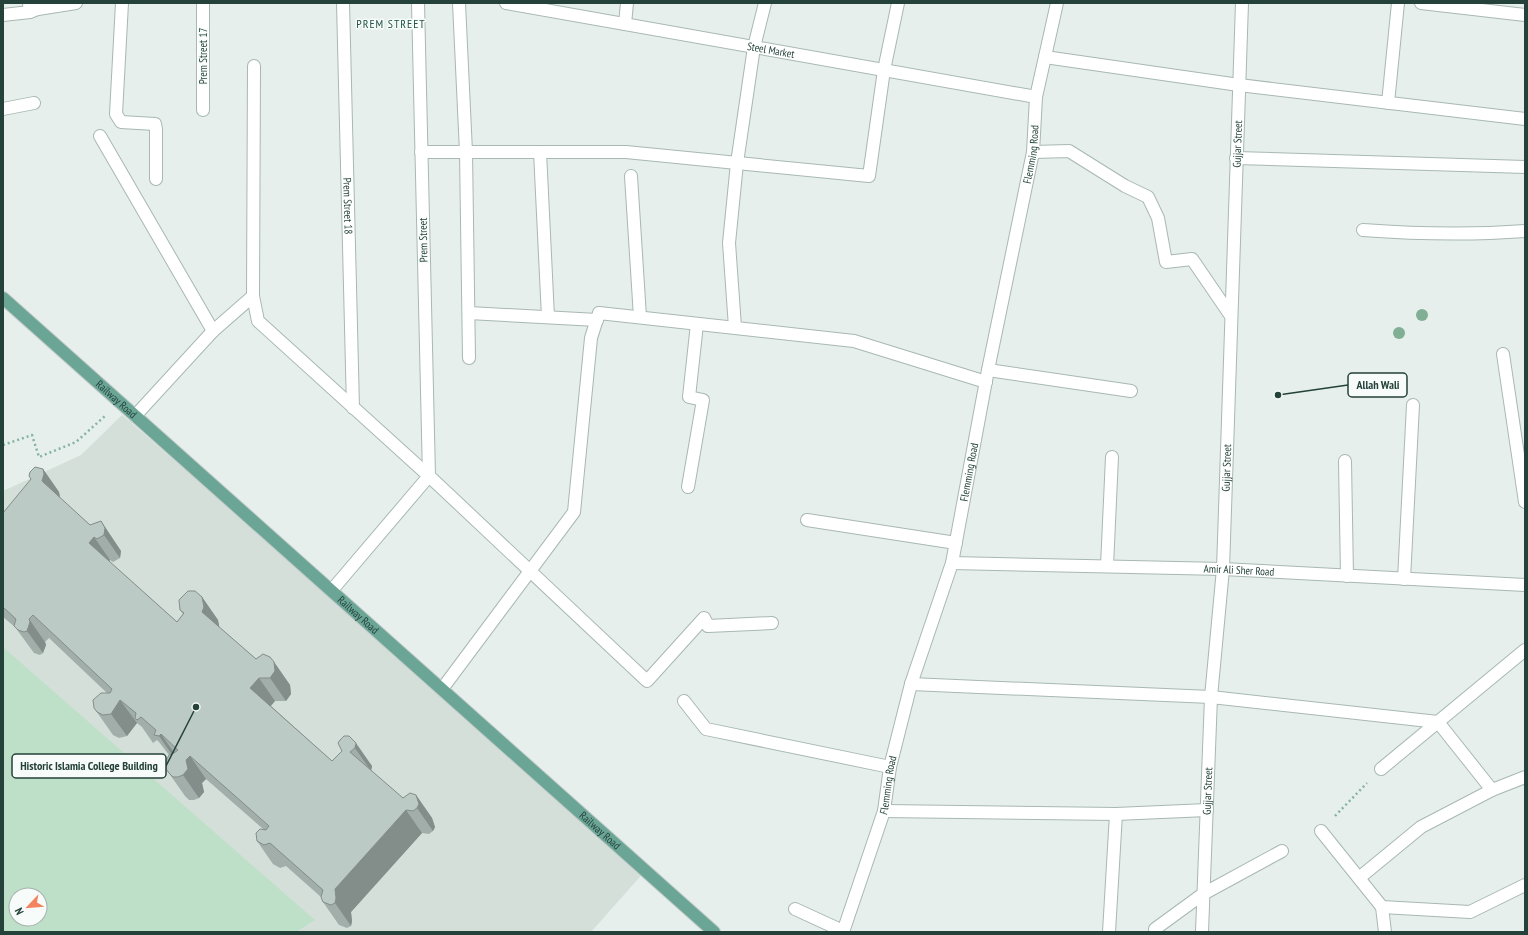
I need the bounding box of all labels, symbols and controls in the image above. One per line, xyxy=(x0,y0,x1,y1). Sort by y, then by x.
district label: PREM STREET xyxy=(356,16,426,31)
street label: Prem Street 17 xyxy=(196,28,210,84)
street label: Steel Market xyxy=(746,39,796,61)
street label: Gujjar Street xyxy=(1229,120,1245,168)
street label: Flemming Road xyxy=(1020,124,1041,185)
street label: Prem Street 18 xyxy=(340,177,356,235)
street label: Prem Street xyxy=(416,218,430,262)
callout: Allah Wali xyxy=(1348,373,1407,397)
street label: Railway Road xyxy=(93,377,140,421)
text: Allah Wali xyxy=(1355,377,1400,392)
street label: Flemming Road xyxy=(957,442,981,502)
street label: Gujjar Street xyxy=(1219,444,1234,492)
street label: Amir Ali Sher Road xyxy=(1203,562,1275,579)
street label: Railway Road xyxy=(335,593,382,637)
callout: Historic Islamia College Building xyxy=(12,754,166,778)
street label: Flemming Road xyxy=(876,754,900,816)
text: Historic Islamia College Building xyxy=(20,758,158,773)
street label: Gujjar Street xyxy=(1199,767,1215,815)
street label: Railway Road xyxy=(577,808,624,853)
north arrow xyxy=(8,887,48,927)
text: N xyxy=(11,906,27,917)

